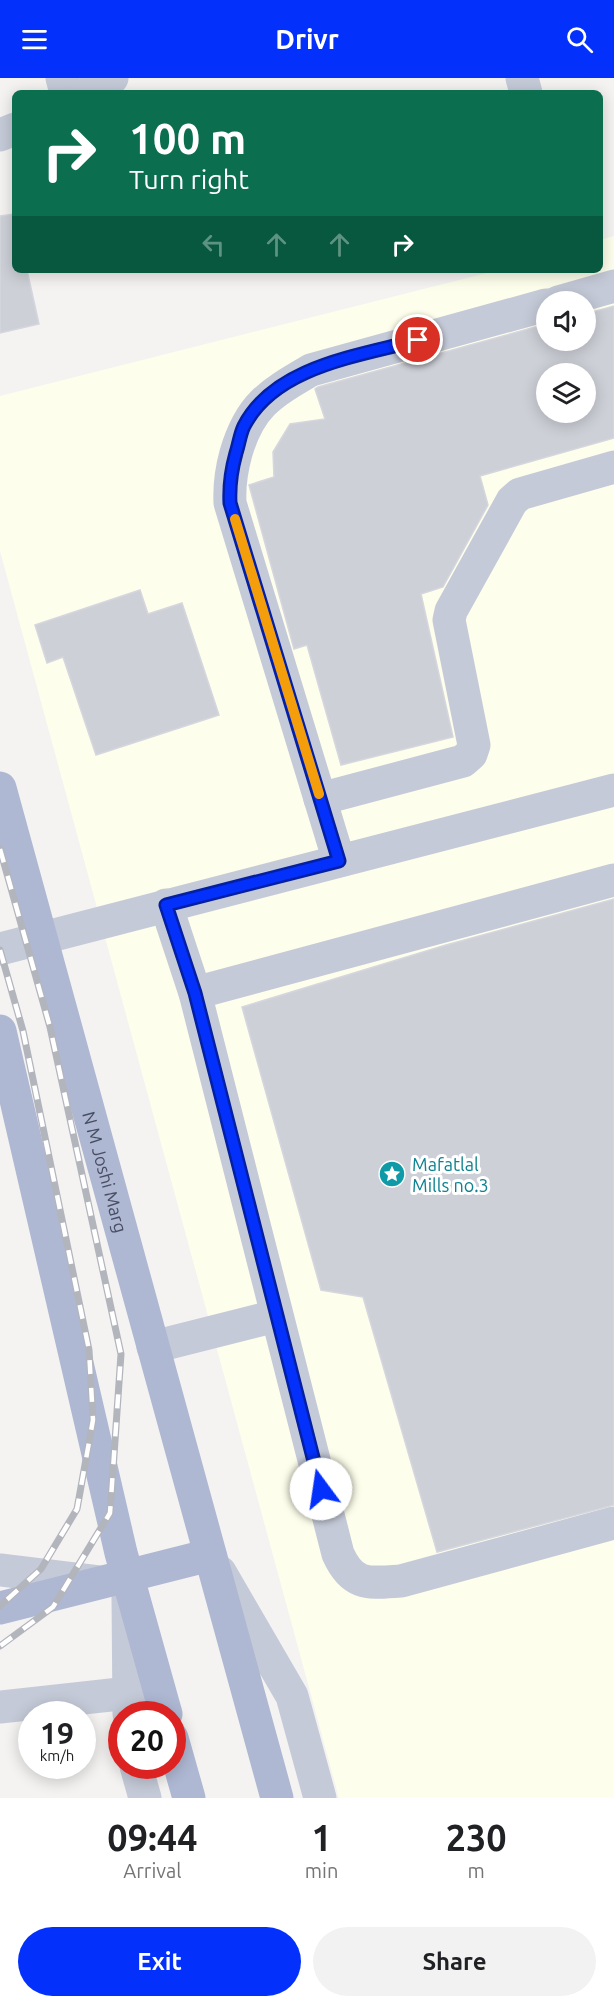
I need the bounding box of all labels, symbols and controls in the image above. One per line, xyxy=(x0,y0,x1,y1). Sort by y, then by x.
icon: menu xyxy=(18,23,51,56)
icon: search xyxy=(563,23,596,56)
text: Drivr xyxy=(275,24,339,54)
icon: right xyxy=(30,114,108,192)
text: 100 m xyxy=(129,115,246,162)
text: Turn right xyxy=(129,164,249,194)
icon: left xyxy=(197,228,230,261)
icon: ahead xyxy=(260,228,293,261)
icon: ahead xyxy=(323,228,356,261)
icon: right xyxy=(386,228,419,261)
map controls xyxy=(536,291,596,423)
button: sound xyxy=(536,291,596,351)
pin xyxy=(392,314,443,365)
icon: arrive xyxy=(401,323,434,356)
button: layers xyxy=(536,363,596,423)
street label: N M Joshi Marg xyxy=(79,1109,131,1235)
place label: Mafatlal Mills no.3 xyxy=(412,1154,489,1195)
place icon: Mafatlal Mills no.3 xyxy=(377,1159,407,1189)
position arrow xyxy=(289,1457,353,1521)
speed limit sign: 20 xyxy=(108,1701,186,1779)
text: 19 xyxy=(40,1716,74,1750)
text: km/h xyxy=(40,1747,74,1764)
text: 09:44 xyxy=(107,1817,197,1858)
text: 1 xyxy=(311,1817,332,1858)
text: 230 xyxy=(446,1817,507,1858)
text: Arrival xyxy=(123,1859,182,1882)
text: min xyxy=(305,1859,338,1882)
text: m xyxy=(468,1859,485,1882)
button: Exit xyxy=(18,1927,301,1996)
button: Share xyxy=(313,1927,596,1996)

